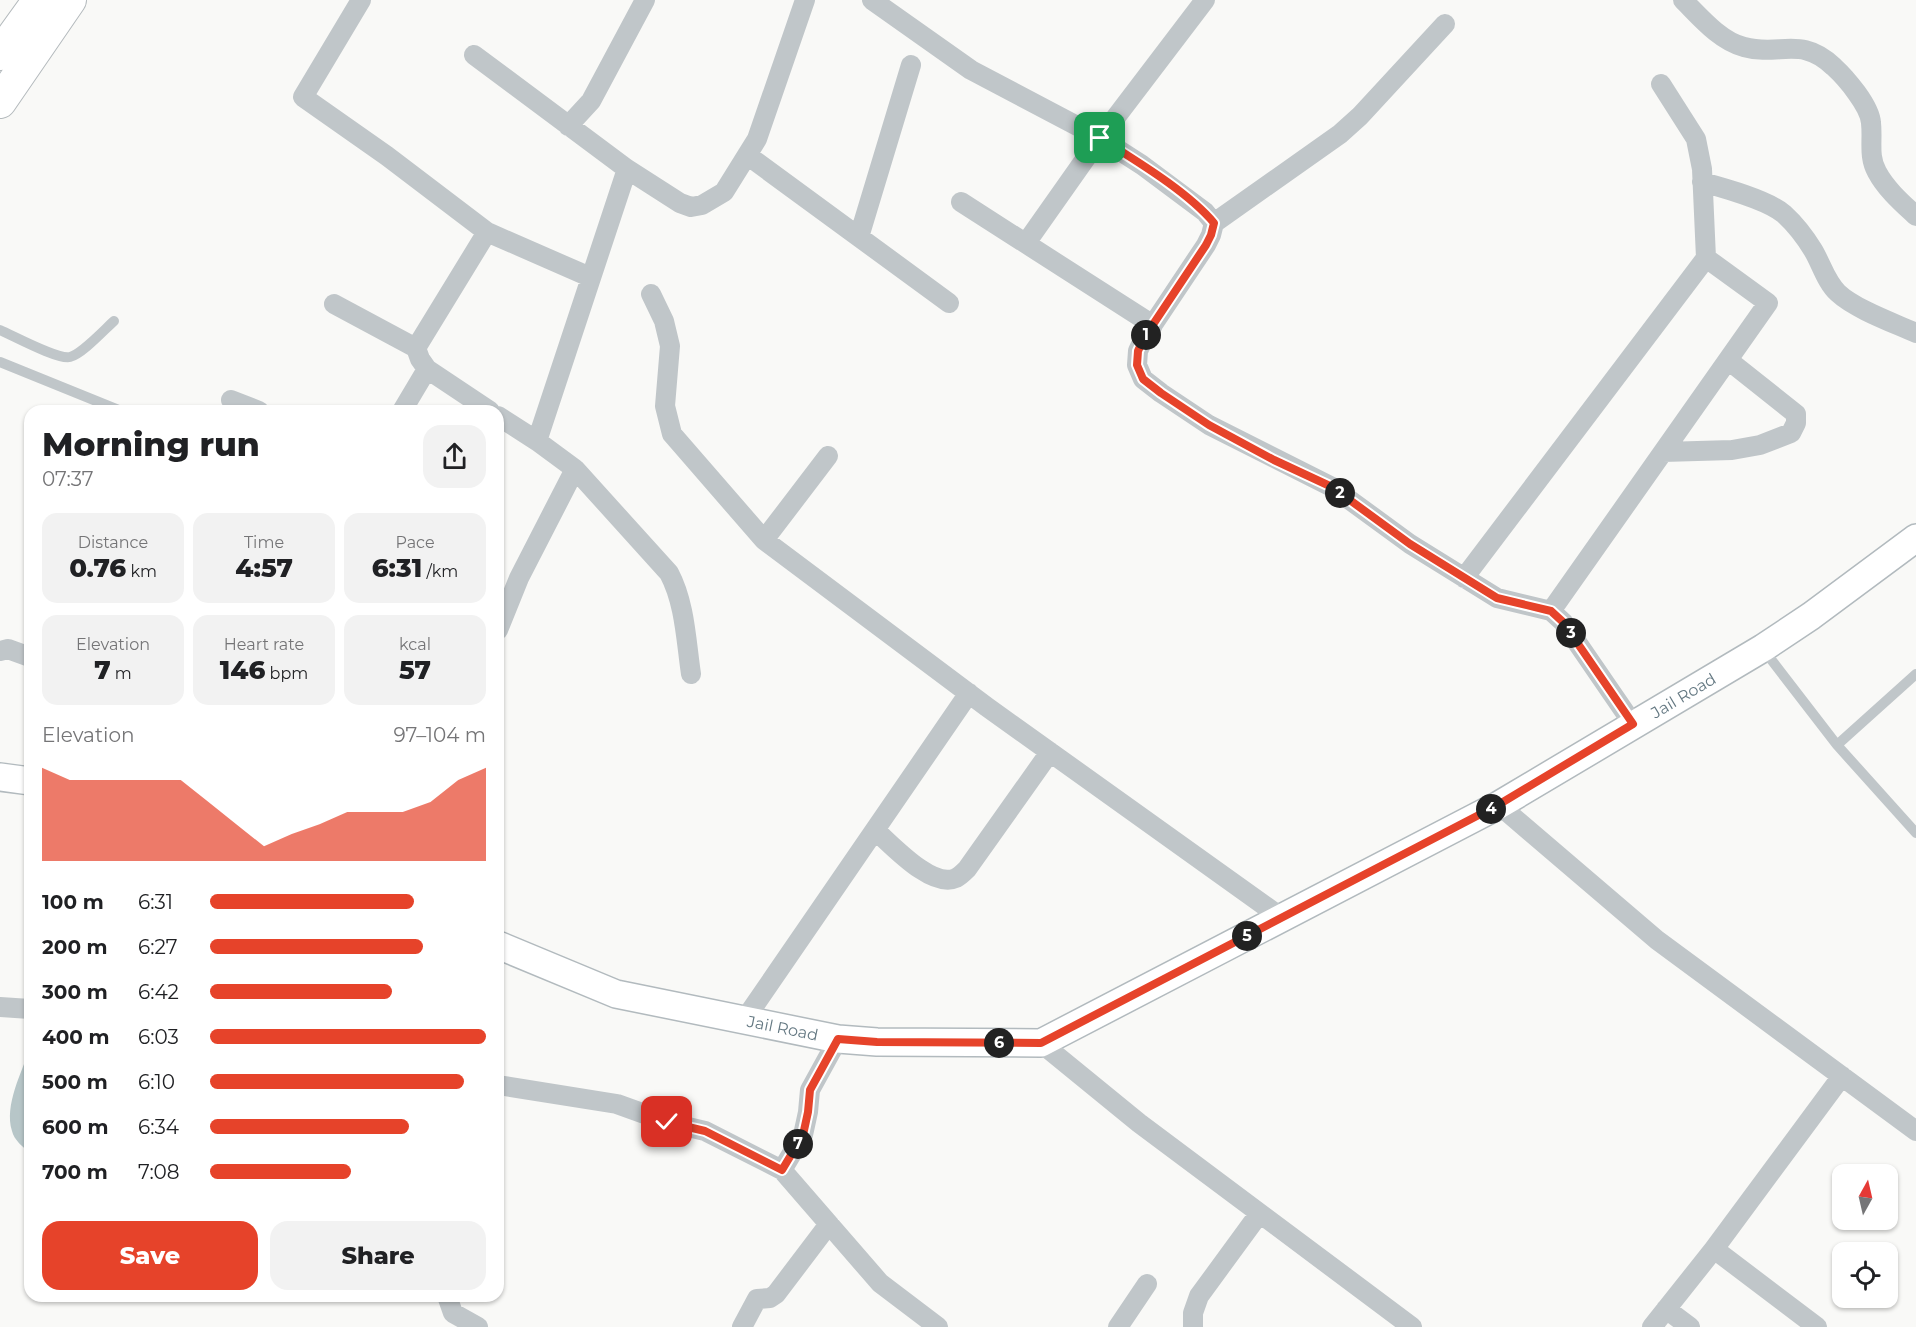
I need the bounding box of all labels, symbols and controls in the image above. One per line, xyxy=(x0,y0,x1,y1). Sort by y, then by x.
pin xyxy=(1074,112,1125,163)
icon: arrive xyxy=(1083,121,1116,154)
pin: 1 xyxy=(1131,320,1161,350)
text: 1 xyxy=(1143,325,1149,344)
text: Morning run xyxy=(42,424,260,464)
button: share xyxy=(423,425,486,488)
text: 07:37 xyxy=(42,467,94,491)
pin: 2 xyxy=(1325,478,1355,508)
text: 2 xyxy=(1335,483,1345,502)
text: Distance xyxy=(78,533,148,552)
text: Time xyxy=(244,533,284,552)
text: Pace xyxy=(395,533,435,552)
text: 0.76 xyxy=(69,552,126,584)
text: 4:57 xyxy=(235,552,293,584)
text: 6:31 xyxy=(372,552,422,584)
text: km xyxy=(126,562,157,581)
text: /km xyxy=(422,562,458,581)
pin: 3 xyxy=(1556,618,1586,648)
text: 3 xyxy=(1566,623,1576,642)
text: Elevation xyxy=(76,635,150,654)
text: Heart rate xyxy=(224,635,304,654)
text: kcal xyxy=(399,635,431,654)
text: 7 xyxy=(94,654,111,686)
text: 146 xyxy=(220,654,265,686)
text: 57 xyxy=(399,654,431,686)
text: m xyxy=(111,664,132,683)
text: bpm xyxy=(265,664,308,683)
street label: Jail Road xyxy=(1647,669,1719,723)
text: Elevation xyxy=(42,723,134,747)
text: 97–104 m xyxy=(393,723,486,747)
pin: 4 xyxy=(1476,794,1506,824)
text: 4 xyxy=(1485,799,1497,818)
text: 100 m xyxy=(42,890,104,914)
text: 6:31 xyxy=(138,890,173,914)
pin: 5 xyxy=(1232,921,1262,951)
text: 5 xyxy=(1242,926,1252,945)
text: 200 m xyxy=(42,935,108,959)
text: 6:27 xyxy=(138,935,178,959)
text: 300 m xyxy=(42,980,108,1004)
text: 6:42 xyxy=(138,980,179,1004)
street label: Jail Road xyxy=(744,1012,820,1045)
text: 400 m xyxy=(42,1025,110,1049)
text: 6:03 xyxy=(138,1025,179,1049)
pin: 6 xyxy=(984,1028,1014,1058)
text: 6 xyxy=(994,1033,1004,1052)
text: 500 m xyxy=(42,1070,108,1094)
text: 6:10 xyxy=(138,1070,175,1094)
pin xyxy=(641,1096,692,1147)
icon: check xyxy=(650,1105,683,1138)
text: 600 m xyxy=(42,1115,109,1139)
text: 6:34 xyxy=(138,1115,179,1139)
pin: 7 xyxy=(783,1129,813,1159)
text: 7 xyxy=(793,1134,803,1153)
text: 700 m xyxy=(42,1160,108,1184)
text: 7:08 xyxy=(138,1160,180,1184)
north arrow xyxy=(1832,1164,1898,1230)
map controls xyxy=(1832,1164,1898,1308)
button: Save xyxy=(42,1221,258,1290)
button: Share xyxy=(270,1221,486,1290)
button: locate xyxy=(1832,1242,1898,1308)

